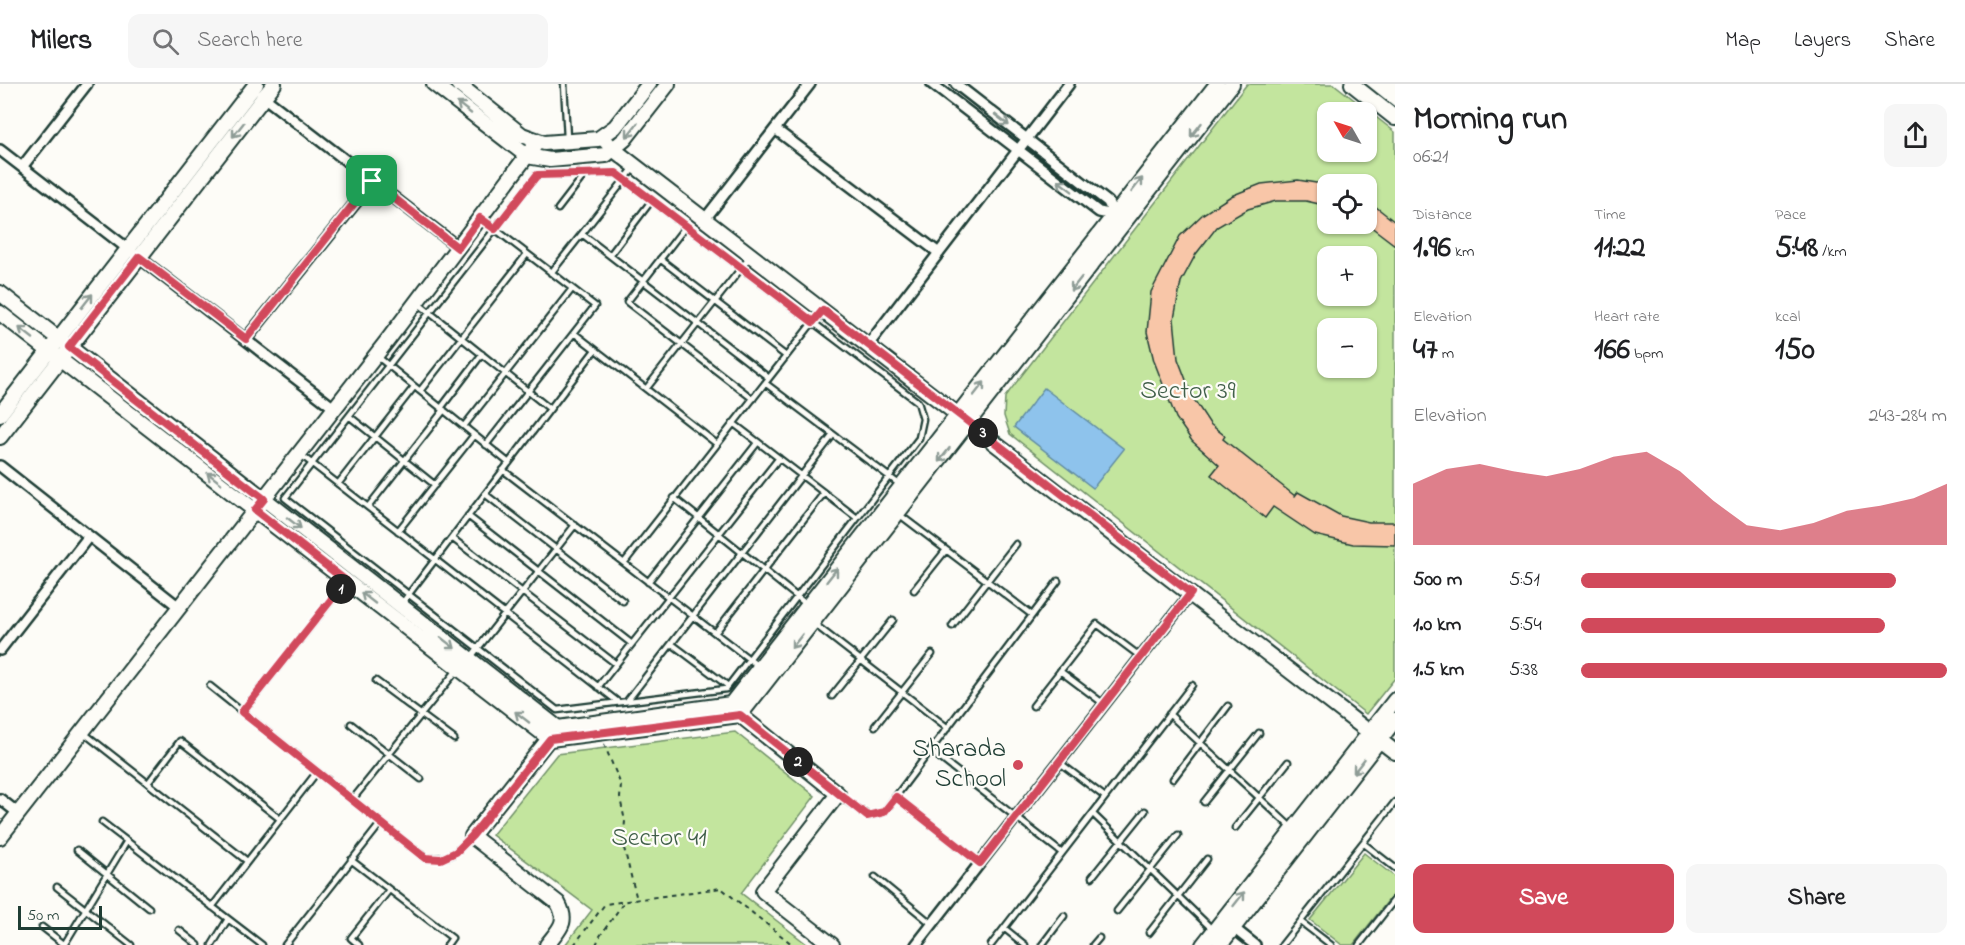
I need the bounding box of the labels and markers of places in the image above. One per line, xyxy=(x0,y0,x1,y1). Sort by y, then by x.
pin xyxy=(346,155,397,206)
pin: 3 xyxy=(968,418,998,448)
pin: 1 xyxy=(326,574,356,604)
place label: Sharada School xyxy=(912,731,1006,799)
pin: 2 xyxy=(783,747,813,777)
marker: Sharada School xyxy=(1011,758,1025,772)

